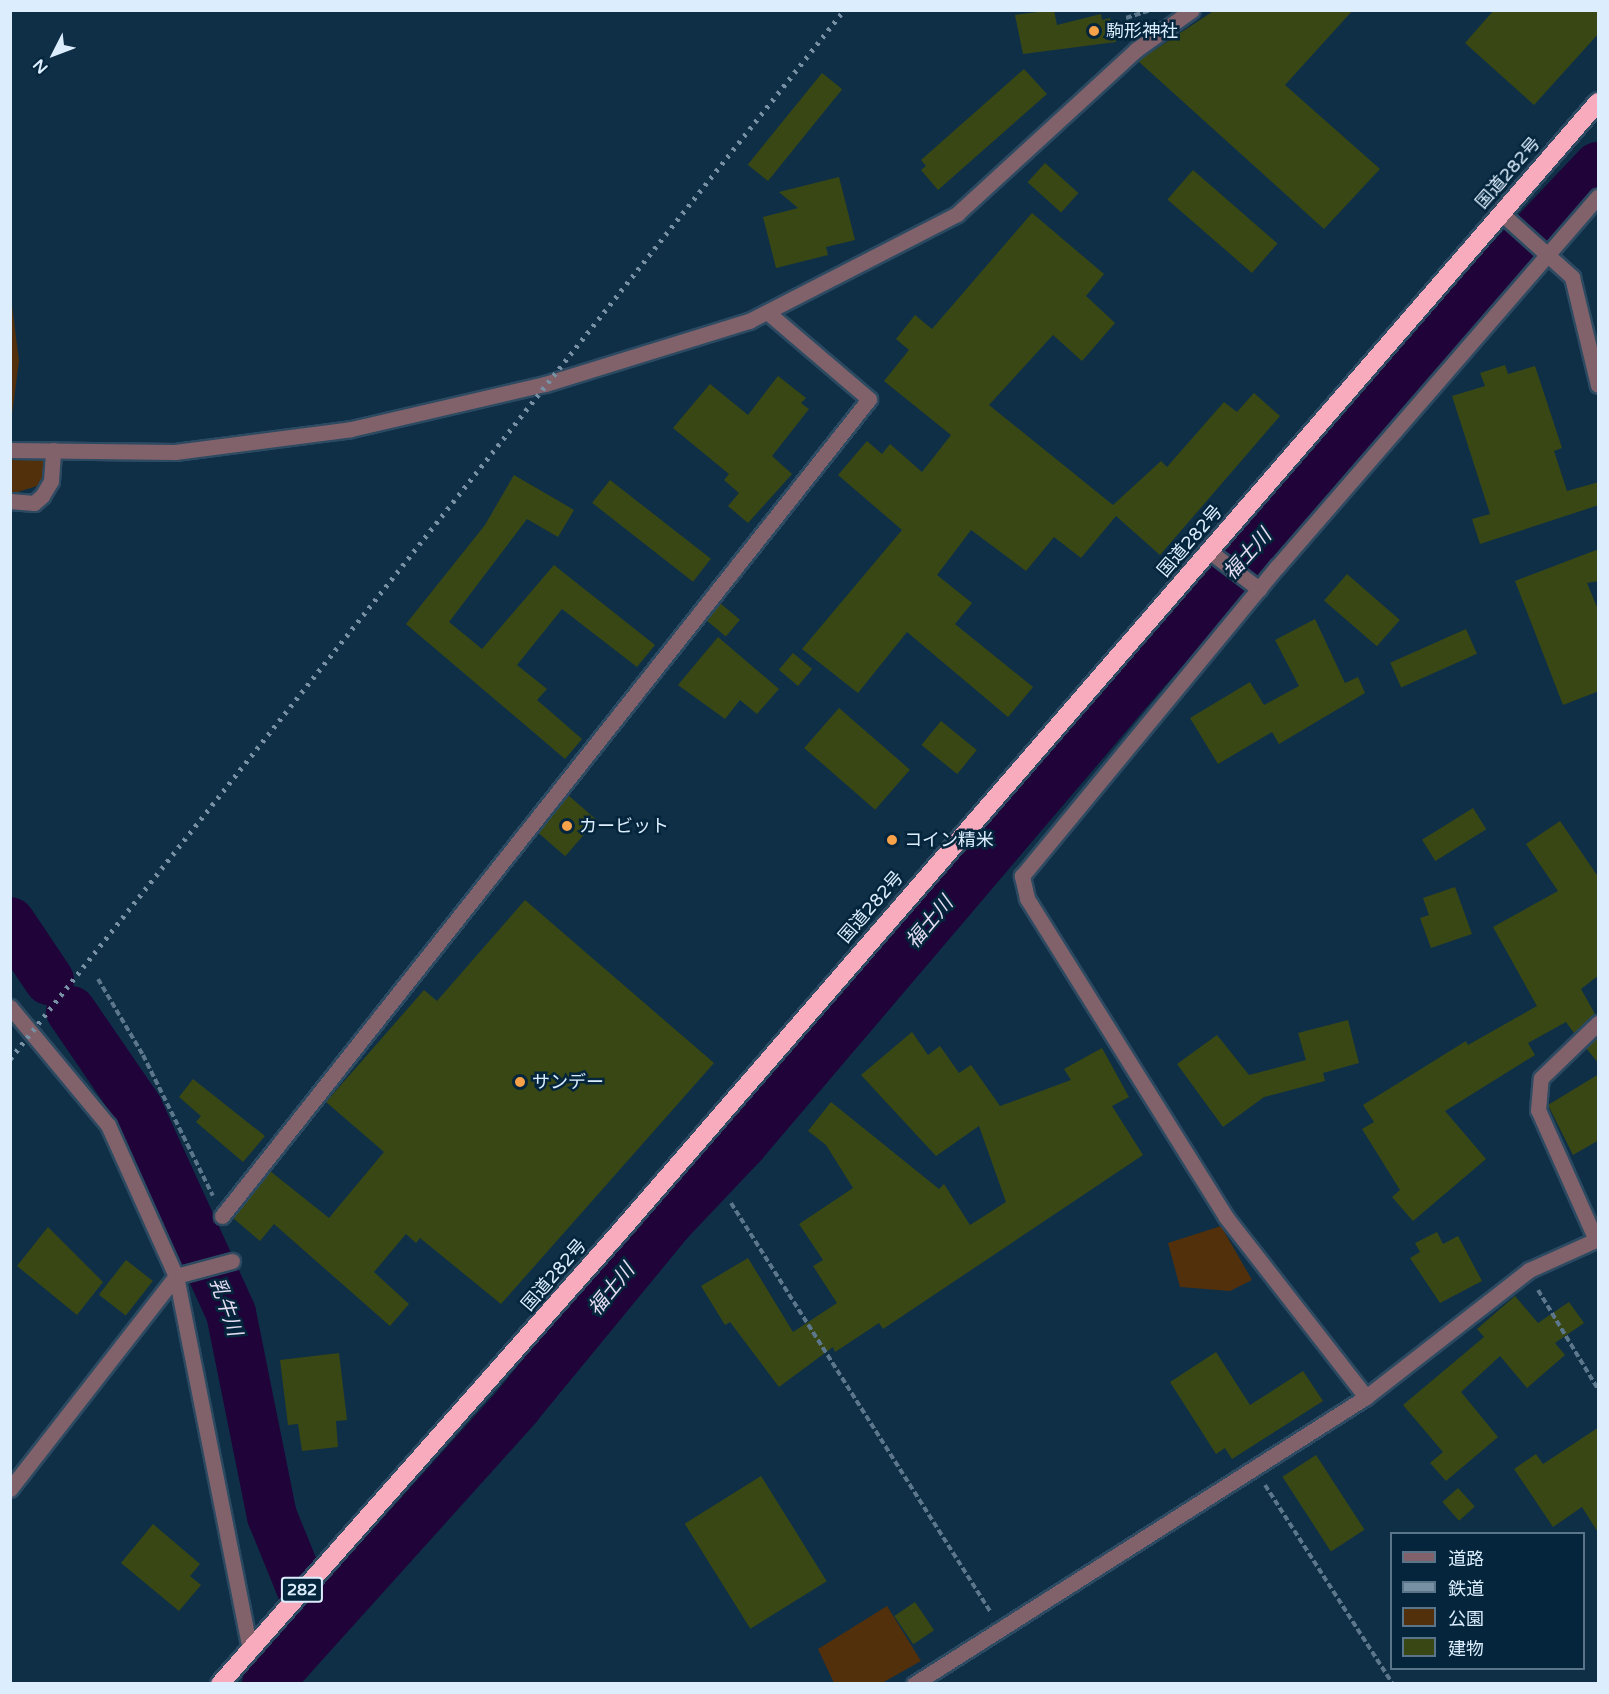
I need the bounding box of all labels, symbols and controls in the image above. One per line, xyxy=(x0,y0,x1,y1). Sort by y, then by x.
place label: 駒形神社 xyxy=(1106,20,1178,42)
north arrow xyxy=(24,24,84,84)
marker: 駒形神社 xyxy=(1087,24,1101,38)
text: N xyxy=(29,55,52,78)
street label: 国道282号 xyxy=(1471,133,1545,213)
street label: 国道282号 xyxy=(1153,501,1227,581)
water label: 福士川 xyxy=(1219,525,1277,585)
place label: カービット xyxy=(579,815,669,837)
marker: カービット xyxy=(560,819,574,833)
place label: コイン精米 xyxy=(904,829,994,851)
marker: コイン精米 xyxy=(885,833,899,847)
street label: 国道282号 xyxy=(834,867,908,947)
water label: 福士川 xyxy=(902,892,958,954)
place label: サンデー xyxy=(532,1071,604,1093)
marker: サンデー xyxy=(513,1075,527,1089)
street label: 国道282号 xyxy=(517,1235,591,1315)
water label: 福士川 xyxy=(584,1259,640,1321)
water label: 乳牛川 xyxy=(204,1275,246,1339)
legend xyxy=(1390,1532,1585,1670)
text: 道路 xyxy=(1448,1548,1484,1570)
road number: 282 xyxy=(280,1577,324,1603)
text: 鉄道 xyxy=(1448,1578,1484,1600)
text: 公園 xyxy=(1448,1608,1484,1630)
text: 建物 xyxy=(1448,1638,1484,1660)

